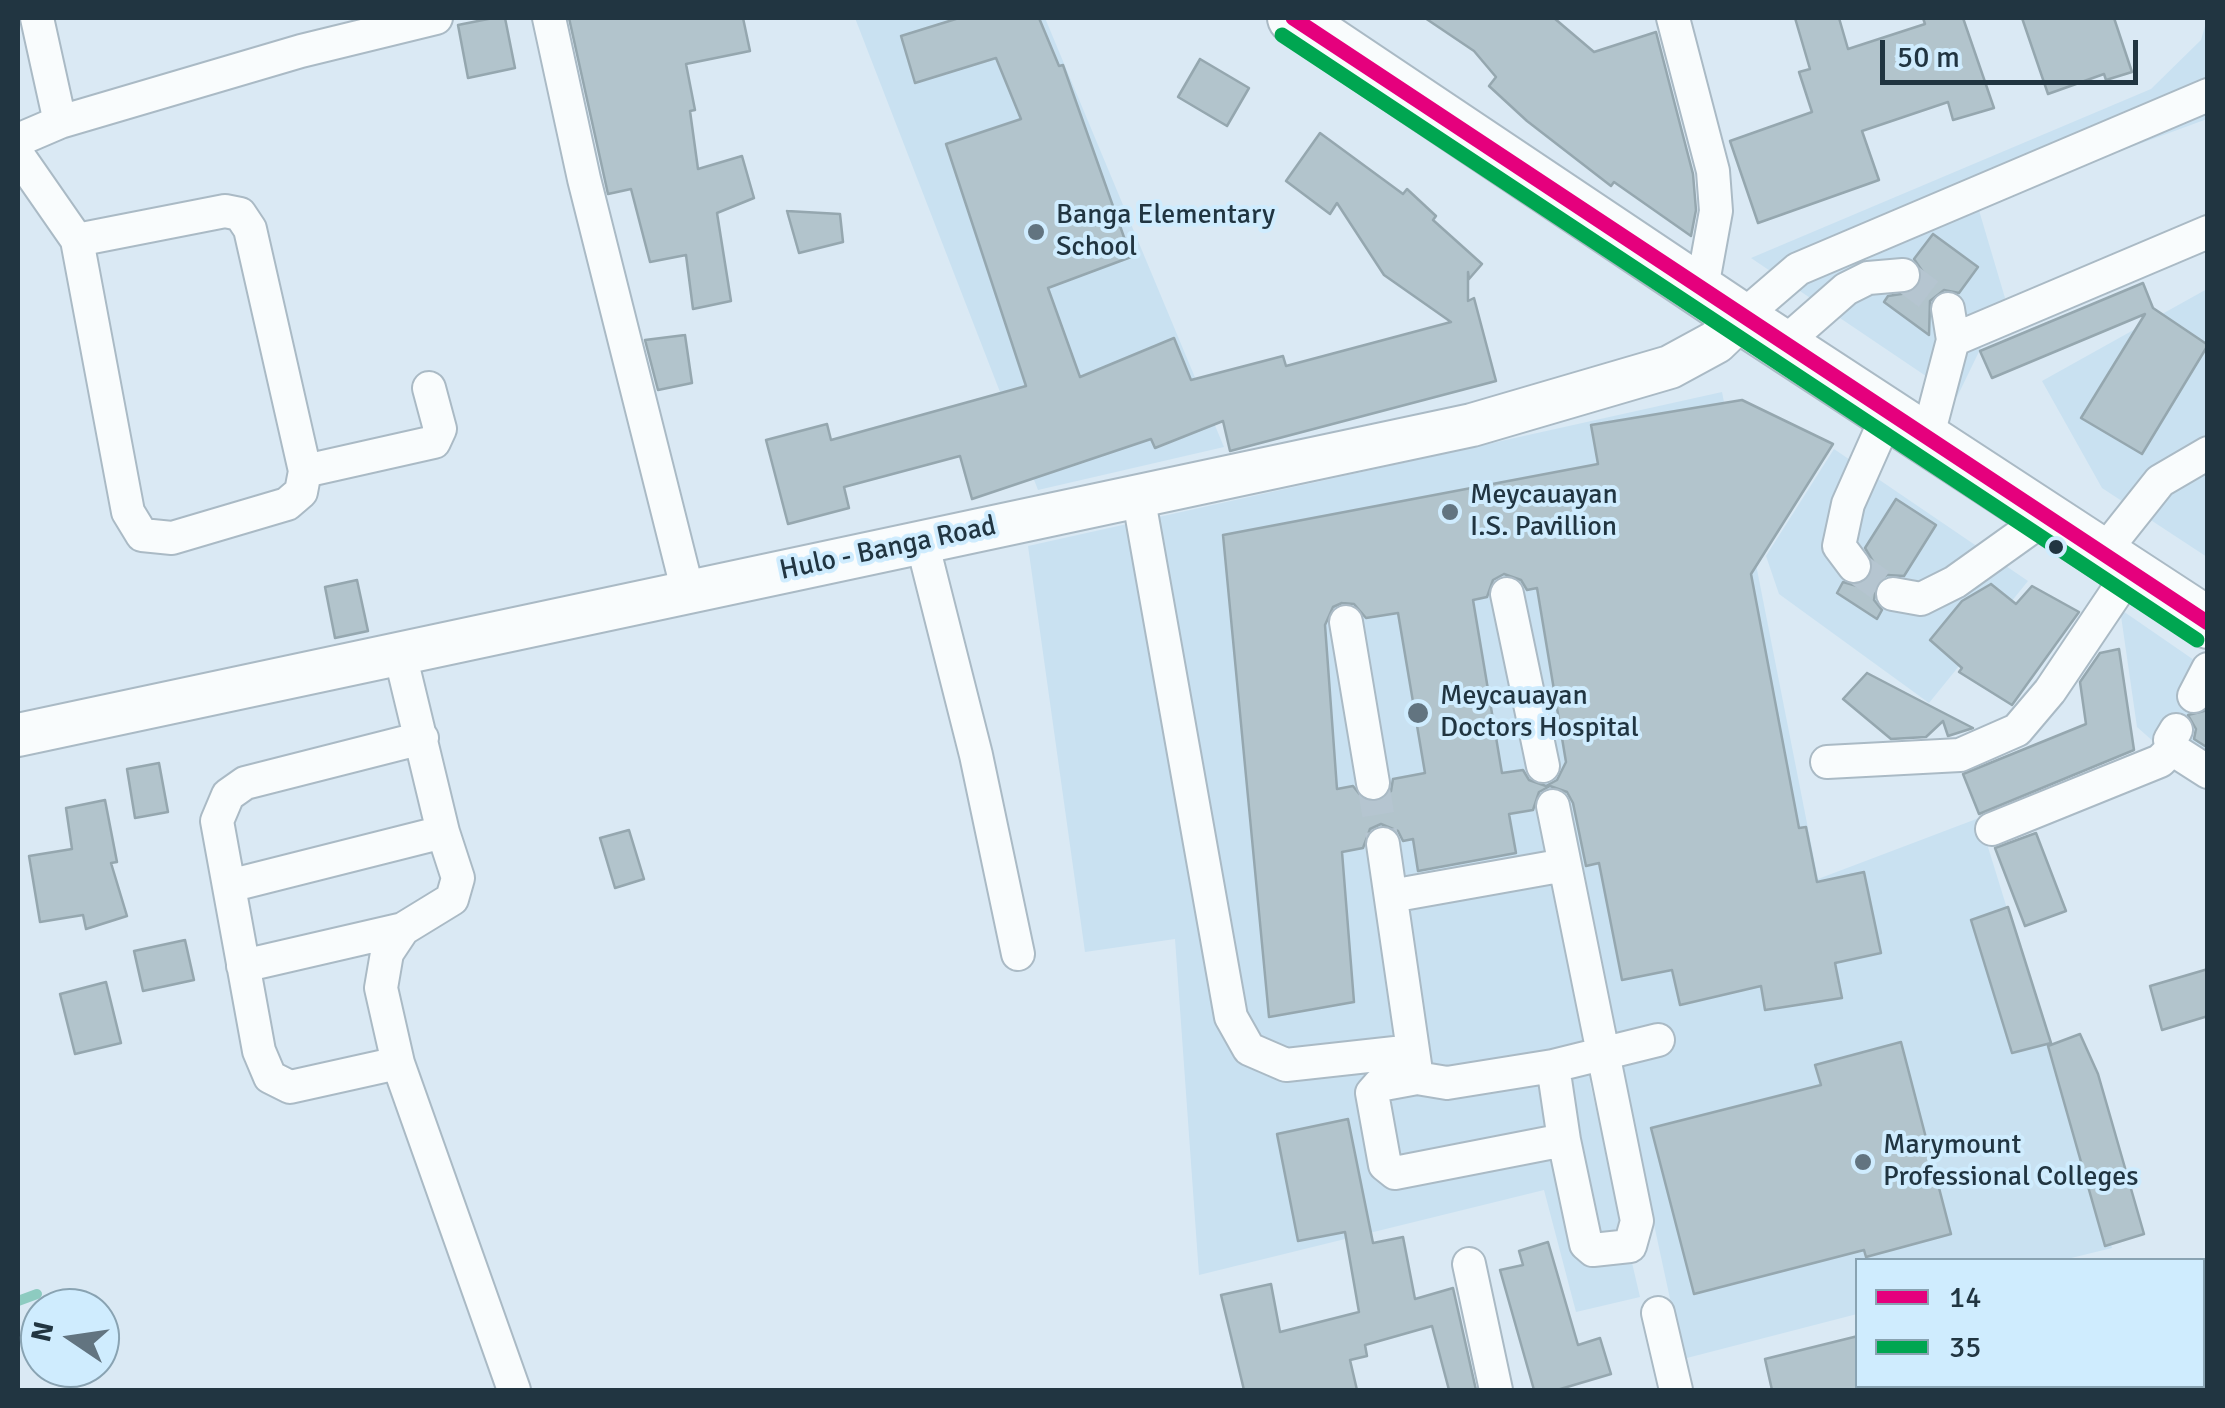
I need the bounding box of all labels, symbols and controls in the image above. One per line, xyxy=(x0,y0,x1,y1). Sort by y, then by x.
scale bar xyxy=(1885,20,2142,82)
text: 50 m xyxy=(1897,39,1960,76)
place label: Banga Elementary School xyxy=(1056,199,1275,265)
marker: Banga Elementary School xyxy=(1025,221,1047,243)
place label: Meycauayan I.S. Pavillion xyxy=(1470,479,1618,545)
marker: Meycauayan I.S. Pavillion xyxy=(1439,501,1461,523)
street label: Hulo - Banga Road xyxy=(777,510,999,588)
unlabelled marker xyxy=(2046,537,2066,557)
place label: Meycauayan Doctors Hospital xyxy=(1440,680,1639,746)
marker: Meycauayan Doctors Hospital xyxy=(1405,700,1431,726)
place label: Marymount Professional Colleges xyxy=(1883,1129,2138,1195)
marker: Marymount Professional Colleges xyxy=(1852,1151,1874,1173)
legend xyxy=(1855,1258,2205,1388)
text: 14 xyxy=(1949,1279,1981,1316)
north arrow xyxy=(20,1288,120,1388)
text: N xyxy=(24,1318,61,1345)
text: 35 xyxy=(1949,1329,1981,1366)

